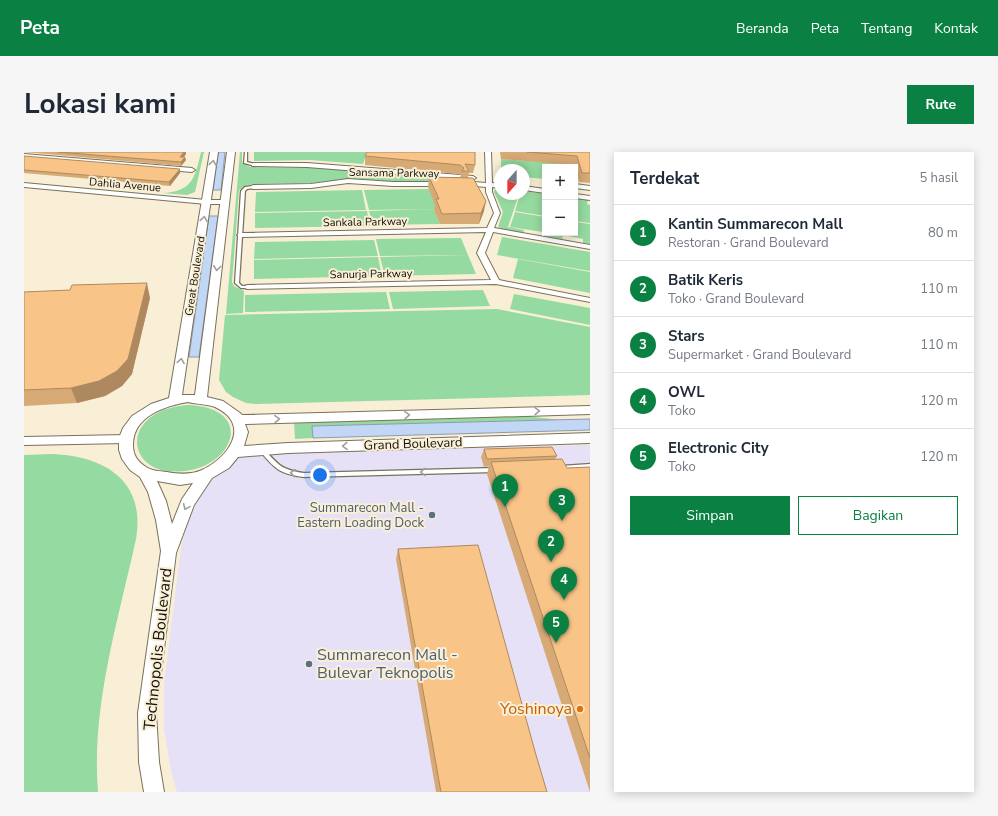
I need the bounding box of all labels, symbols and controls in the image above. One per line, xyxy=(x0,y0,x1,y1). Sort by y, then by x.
text: Peta xyxy=(20,15,60,41)
text: Beranda xyxy=(736,19,789,38)
text: Peta xyxy=(811,19,839,38)
text: Tentang xyxy=(861,19,912,38)
text: Kontak xyxy=(934,19,978,38)
text: Lokasi kami xyxy=(24,85,176,123)
button: Rute xyxy=(907,85,974,124)
one-way arrow xyxy=(208,160,217,166)
north arrow xyxy=(494,164,530,200)
map controls xyxy=(542,164,578,236)
button: + xyxy=(542,164,578,200)
street label: Sansama Parkway xyxy=(349,165,440,181)
text: Terdekat xyxy=(630,167,699,190)
text: 5 hasil xyxy=(919,169,958,187)
street label: Dahlia Avenue xyxy=(88,174,162,196)
button: − xyxy=(542,200,578,236)
street label: Sankala Parkway xyxy=(323,214,408,230)
text: Kantin Summarecon Mall xyxy=(668,214,843,234)
one-way arrow xyxy=(199,216,208,222)
text: 1 xyxy=(639,224,647,242)
text: 80 m xyxy=(928,224,958,242)
text: Restoran · Grand Boulevard xyxy=(668,234,829,252)
street label: Great Boulevard xyxy=(181,235,209,317)
one-way arrow xyxy=(213,265,222,271)
street label: Sanurja Parkway xyxy=(330,266,413,282)
text: Batik Keris xyxy=(668,270,743,290)
text: 2 xyxy=(639,280,647,298)
text: 110 m xyxy=(920,280,958,298)
text: Toko · Grand Boulevard xyxy=(668,290,804,308)
text: Stars xyxy=(668,326,704,346)
text: 3 xyxy=(639,336,647,354)
text: 110 m xyxy=(920,336,958,354)
text: Supermarket · Grand Boulevard xyxy=(668,346,851,364)
one-way arrow xyxy=(176,358,185,364)
text: OWL xyxy=(668,382,705,402)
text: 4 xyxy=(639,392,647,410)
text: 120 m xyxy=(920,392,958,410)
text: Toko xyxy=(668,402,696,420)
one-way arrow xyxy=(534,407,540,415)
one-way arrow xyxy=(404,411,410,419)
one-way arrow xyxy=(274,415,280,423)
street label: Grand Boulevard xyxy=(363,433,463,455)
text: Electronic City xyxy=(668,438,769,458)
one-way arrow xyxy=(342,442,348,451)
text: 5 xyxy=(639,448,647,466)
text: 120 m xyxy=(920,448,958,466)
text: Toko xyxy=(668,458,696,476)
your location xyxy=(310,465,330,485)
one-way arrow xyxy=(420,468,426,476)
one-way arrow xyxy=(290,469,296,478)
pin: 1 xyxy=(492,474,518,507)
pin: 3 xyxy=(549,488,575,521)
button: Simpan xyxy=(630,496,790,535)
button: Bagikan xyxy=(798,496,958,535)
place label: Summarecon Mall - Eastern Loading Dock xyxy=(297,499,424,532)
one-way arrow xyxy=(183,502,191,510)
marker: Summarecon Mall - Eastern Loading Dock xyxy=(427,510,437,520)
pin: 2 xyxy=(538,529,564,562)
street label: Technopolis Boulevard xyxy=(139,567,177,731)
pin: 4 xyxy=(551,567,577,600)
pin: 5 xyxy=(543,610,569,643)
place label: Summarecon Mall - Bulevar Teknopolis xyxy=(317,644,458,684)
marker: Summarecon Mall - Bulevar Teknopolis xyxy=(304,659,314,669)
place label: Yoshinoya xyxy=(499,698,572,720)
marker: Yoshinoya xyxy=(575,704,585,714)

